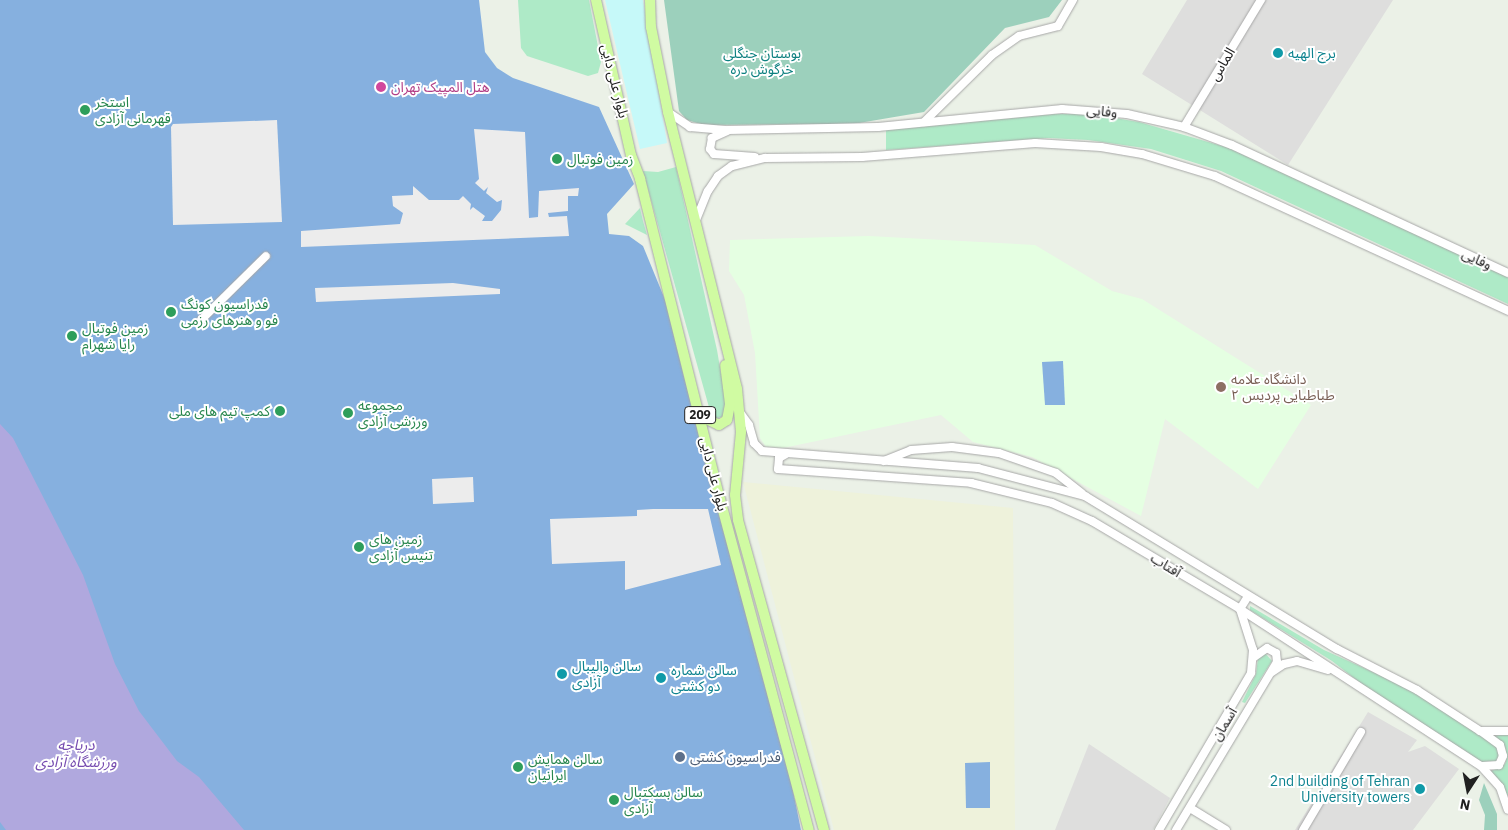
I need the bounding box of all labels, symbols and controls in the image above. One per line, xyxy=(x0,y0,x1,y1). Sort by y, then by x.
street label: بلوار علی دایی xyxy=(598,42,632,120)
street label: الماس xyxy=(1206,44,1238,84)
park label: بوستان جنگلی خرگوش دره xyxy=(723,45,801,78)
place label: برج الهیه xyxy=(1288,45,1336,61)
marker: برج الهیه xyxy=(1272,47,1284,59)
place label: هتل المپیک تهران xyxy=(391,79,490,95)
marker: هتل المپیک تهران xyxy=(375,81,387,93)
place label: استخر قهرمانی آزادی xyxy=(95,94,171,126)
street label: وفایی xyxy=(1086,101,1118,121)
marker: استخر قهرمانی آزادی xyxy=(79,104,91,116)
place label: زمین فوتبال xyxy=(567,151,633,167)
marker: زمین فوتبال xyxy=(551,153,563,165)
street label: وفایی xyxy=(1459,245,1495,273)
place label: فدراسیون کونگ فو و هنرهای رزمی xyxy=(181,296,278,328)
marker: فدراسیون کونگ فو و هنرهای رزمی xyxy=(165,306,177,318)
place label: زمین فوتبال رایا شهرام xyxy=(82,320,148,352)
marker: زمین فوتبال رایا شهرام xyxy=(66,330,78,342)
place label: دانشگاه علامه طباطبایی پردیس ۲ xyxy=(1231,371,1335,404)
marker: دانشگاه علامه طباطبایی پردیس ۲ xyxy=(1215,381,1227,393)
place label: مجموعه ورزشی آزادی xyxy=(358,397,427,430)
place label: کمپ تیم های ملی xyxy=(169,403,270,419)
marker: کمپ تیم های ملی xyxy=(274,405,286,417)
road number: 209 xyxy=(684,406,716,424)
marker: مجموعه ورزشی آزادی xyxy=(342,407,354,419)
street label: بلوار علی دایی xyxy=(697,435,731,513)
place label: زمین های تنیس آزادی xyxy=(369,531,433,564)
marker: زمین های تنیس آزادی xyxy=(353,541,365,553)
street label: آفتاب xyxy=(1148,549,1184,581)
place label: سالن والیبال آزادی xyxy=(572,658,641,690)
place label: سالن شماره دو کشتی xyxy=(671,662,737,694)
marker: سالن والیبال آزادی xyxy=(556,668,568,680)
marker: سالن شماره دو کشتی xyxy=(655,672,667,684)
street label: آسمان xyxy=(1208,704,1240,744)
water label: دریاچه ورزشگاه آزادی xyxy=(35,735,117,770)
place label: فدراسیون کشتی xyxy=(690,749,781,765)
place label: سالن همایش ایرانیان xyxy=(528,751,602,784)
marker: فدراسیون کشتی xyxy=(674,751,686,763)
marker: سالن همایش ایرانیان xyxy=(512,761,524,773)
north arrow xyxy=(1443,765,1493,815)
place label: 2nd building of Tehran University towers xyxy=(1270,773,1410,806)
marker: 2nd building of Tehran University towers xyxy=(1414,783,1426,795)
place label: سالن بسکتبال آزادی xyxy=(624,784,703,816)
marker: سالن بسکتبال آزادی xyxy=(608,794,620,806)
text: N xyxy=(1458,795,1472,815)

